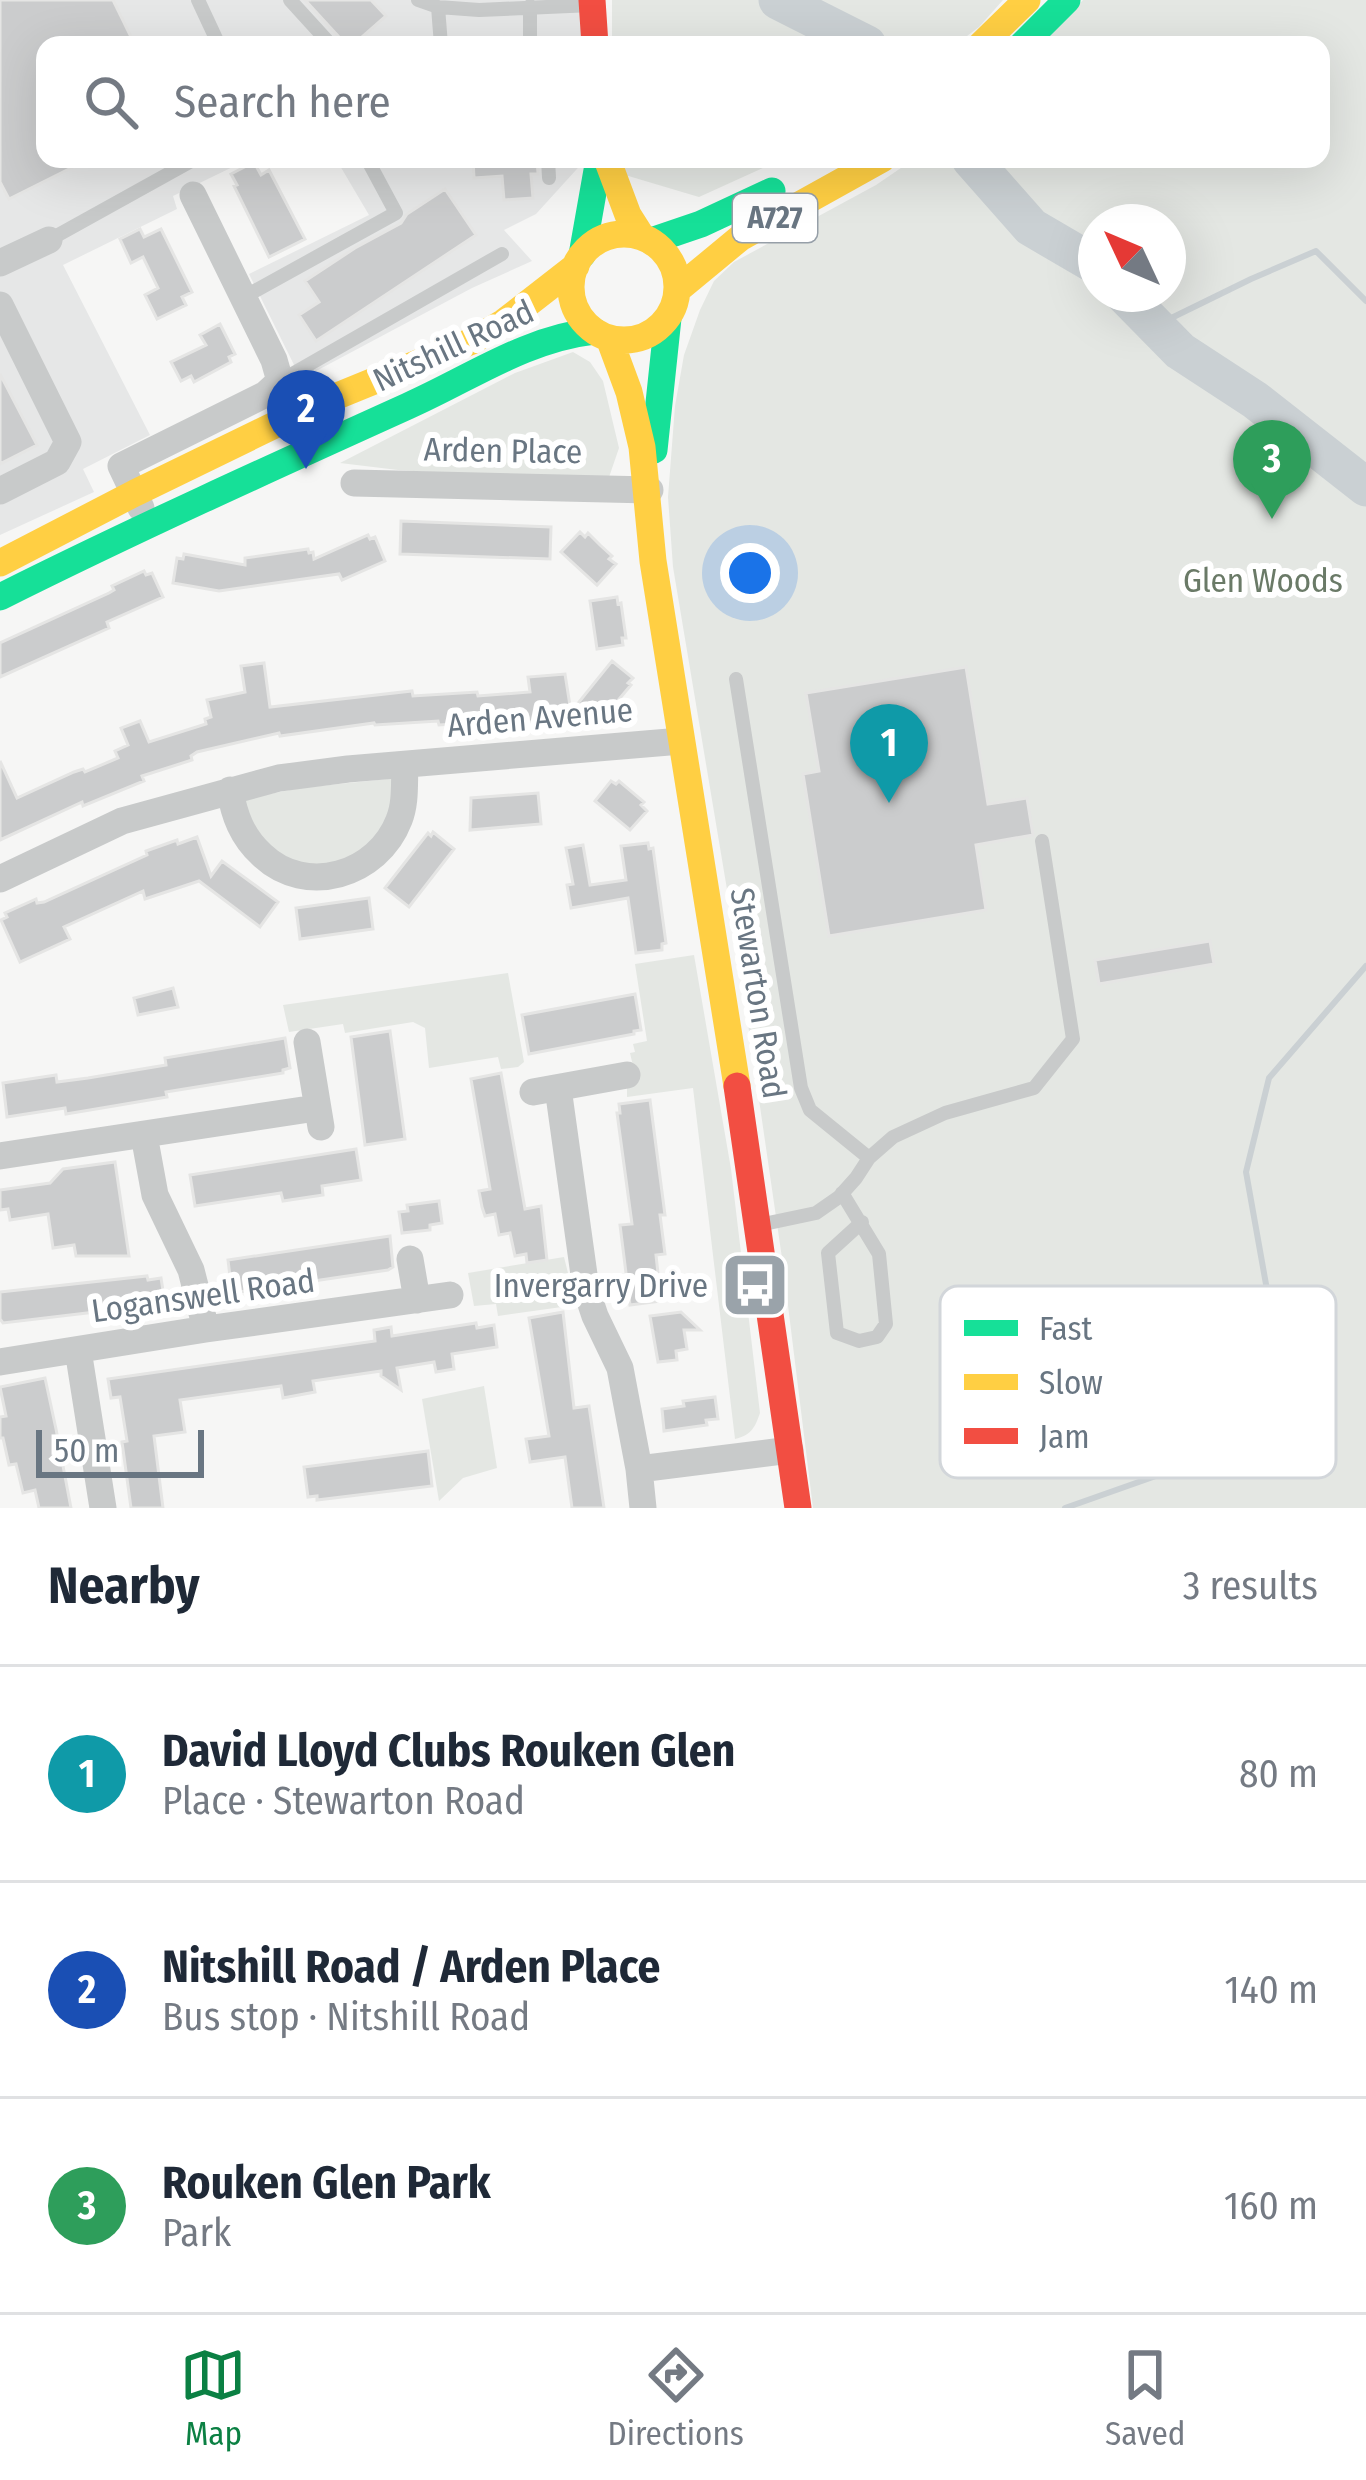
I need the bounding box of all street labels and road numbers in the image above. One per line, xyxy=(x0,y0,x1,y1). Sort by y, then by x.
road number: A727 xyxy=(733,194,817,242)
street label: Nitshill Road xyxy=(367,291,540,400)
street label: Arden Place xyxy=(423,430,583,472)
street label: Arden Avenue xyxy=(446,690,635,746)
street label: Stewarton Road xyxy=(722,885,794,1102)
street label: Loganswell Road xyxy=(89,1261,317,1331)

